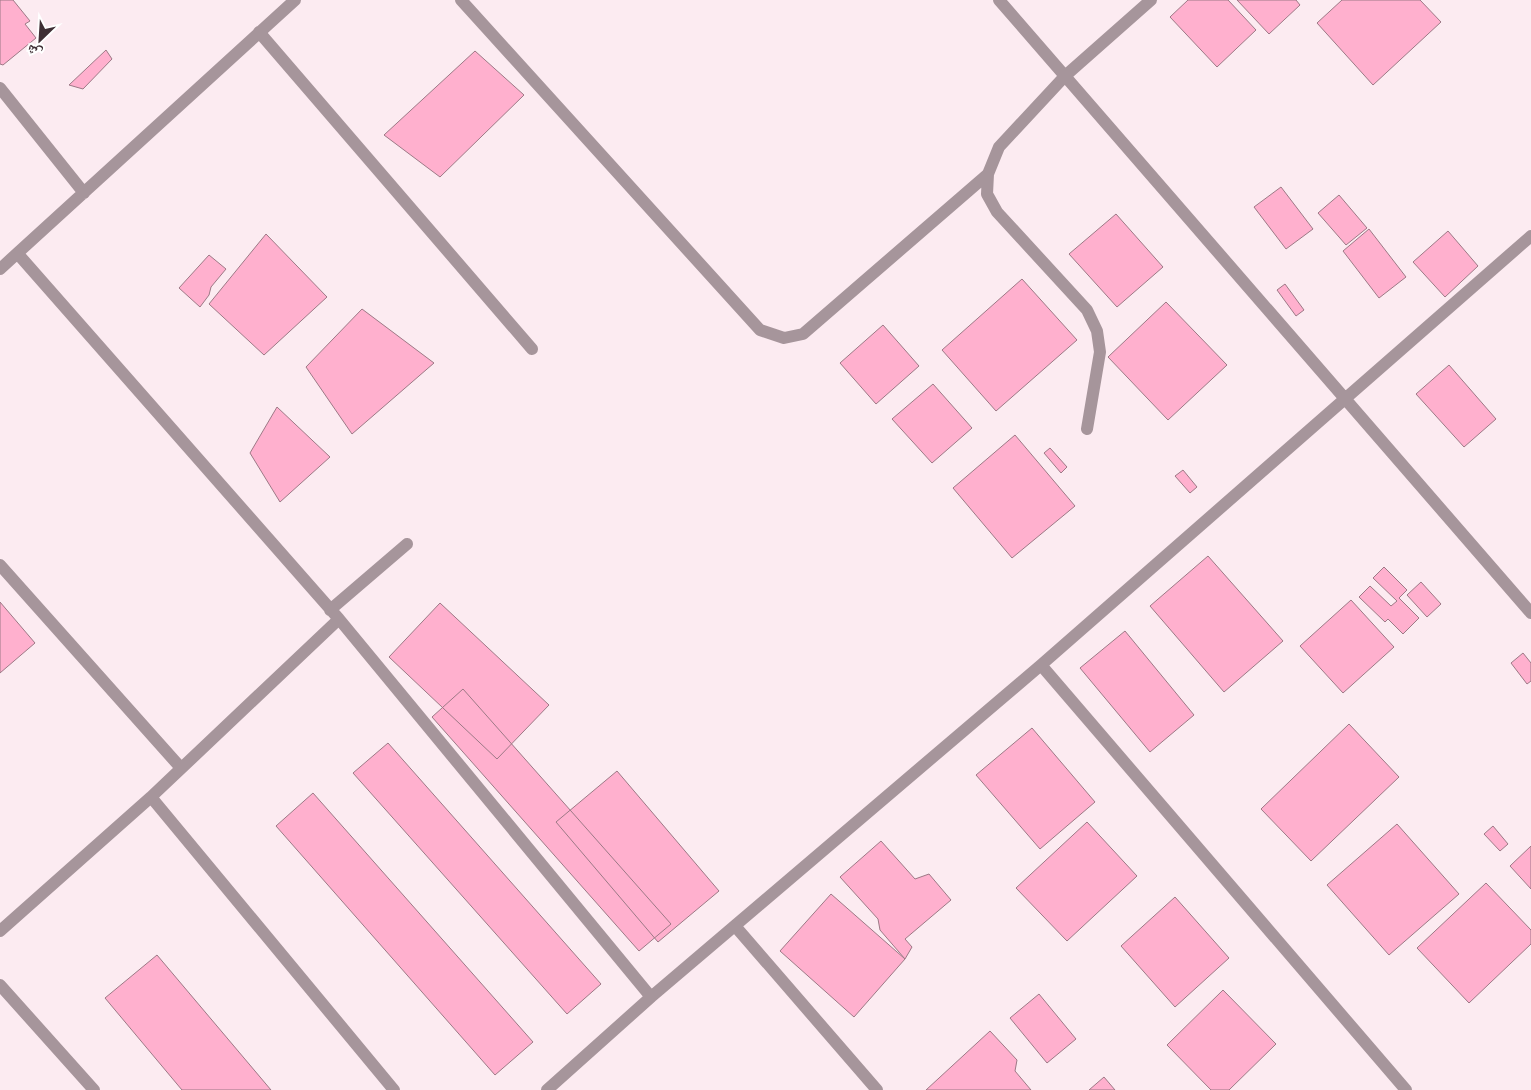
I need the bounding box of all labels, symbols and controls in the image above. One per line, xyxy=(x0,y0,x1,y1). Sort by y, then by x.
north arrow xyxy=(15,15,65,65)
text: ش xyxy=(23,40,45,65)

